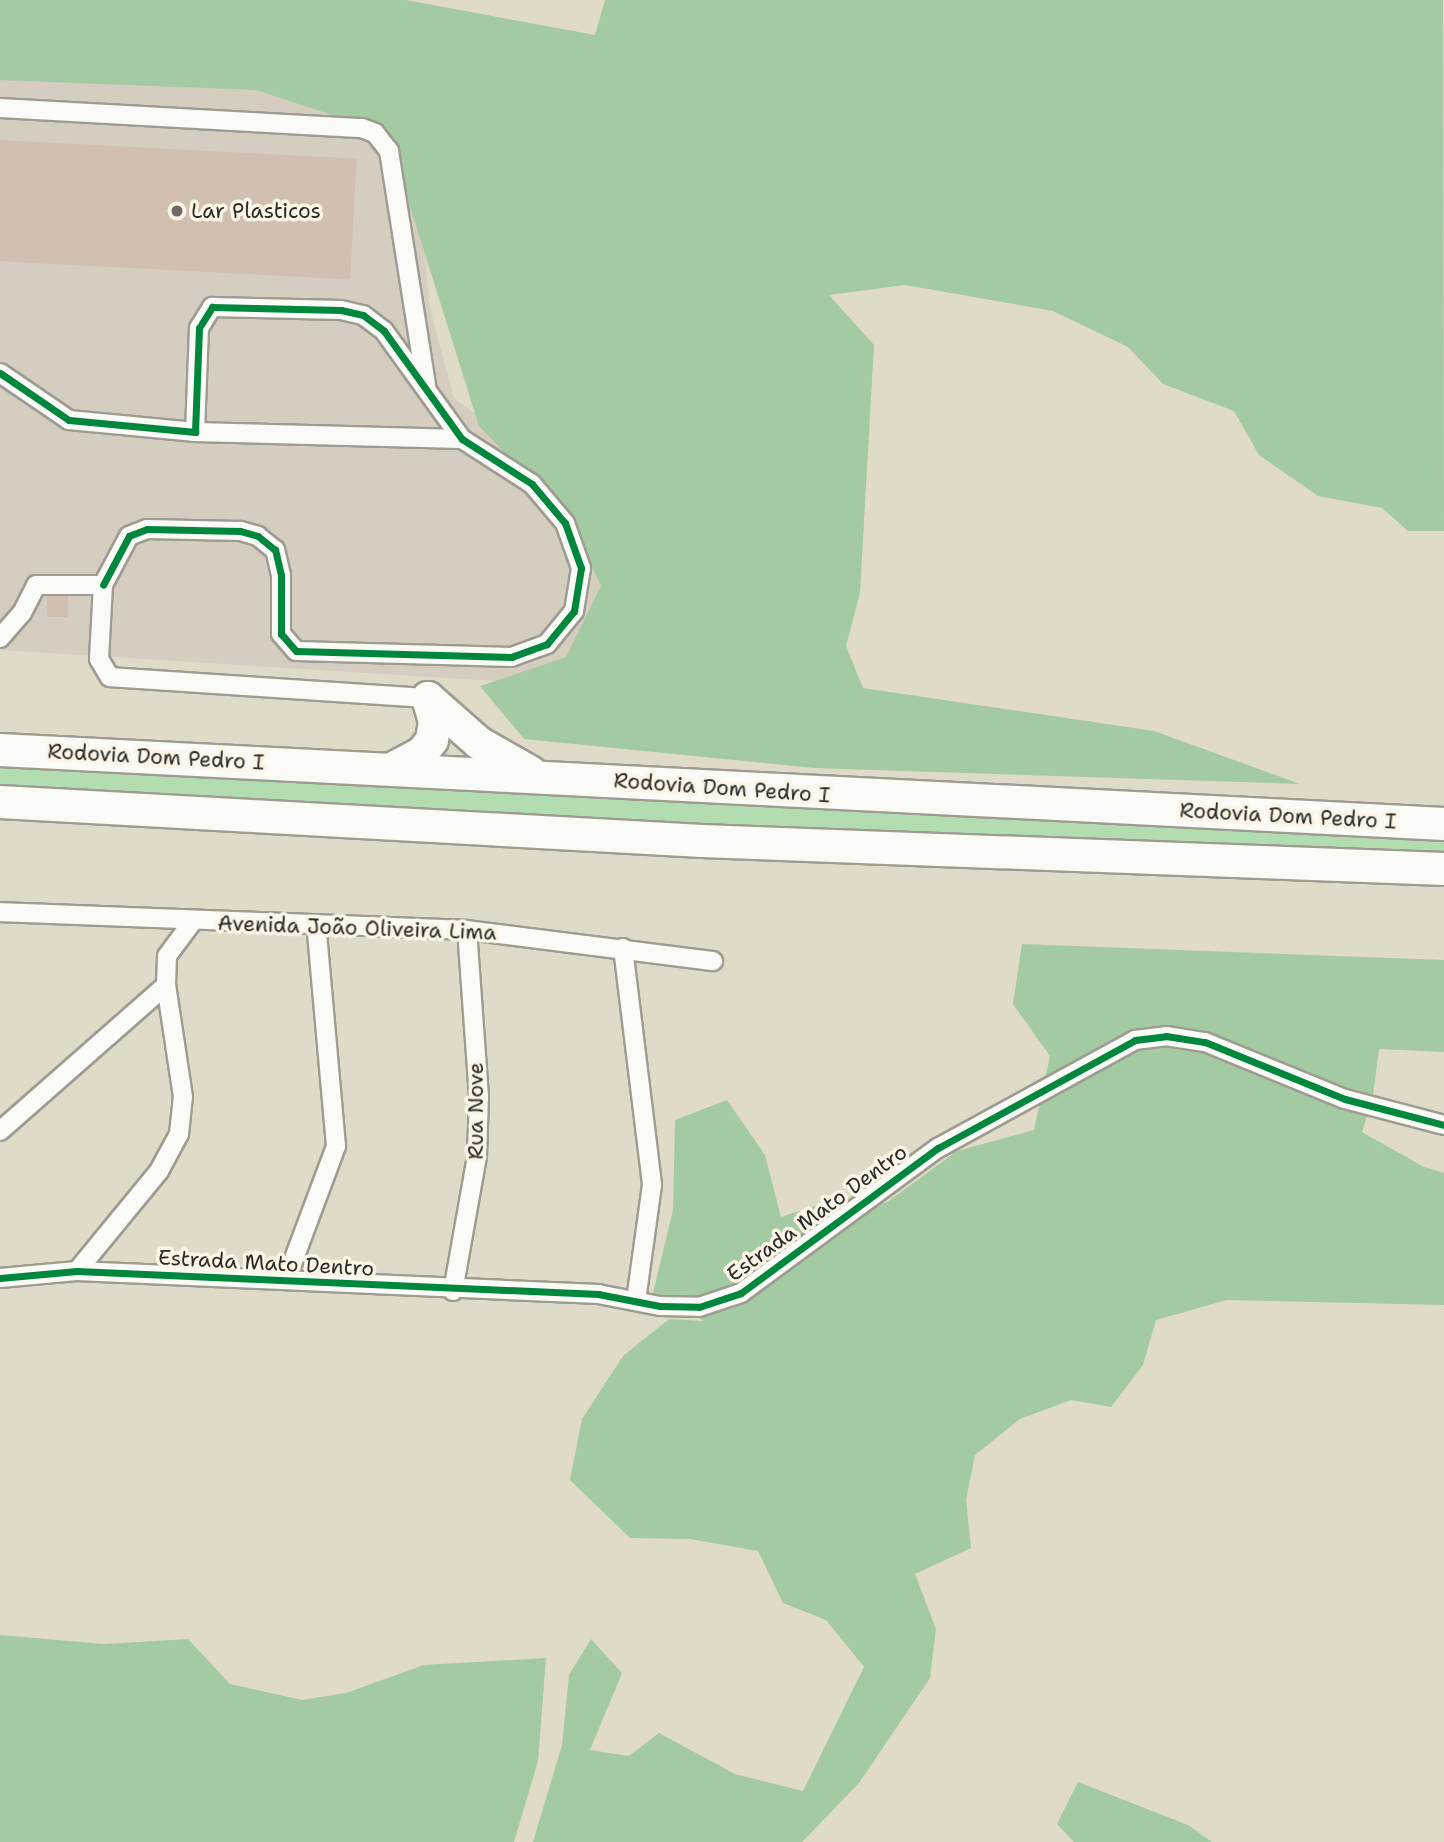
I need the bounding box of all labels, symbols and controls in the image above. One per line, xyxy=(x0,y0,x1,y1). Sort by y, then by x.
place label: Lar Plasticos xyxy=(191,198,321,224)
marker: Lar Plasticos xyxy=(169,203,185,219)
street label: Rodovia Dom Pedro I xyxy=(47,739,265,775)
street label: Rodovia Dom Pedro I xyxy=(613,768,831,808)
street label: Rodovia Dom Pedro I xyxy=(1179,798,1397,834)
street label: Avenida João Oliveira Lima xyxy=(217,911,497,945)
street label: Rua Nove xyxy=(463,1062,489,1160)
street label: Estrada Mato Dentro xyxy=(722,1139,912,1287)
street label: Estrada Mato Dentro xyxy=(157,1245,375,1281)

